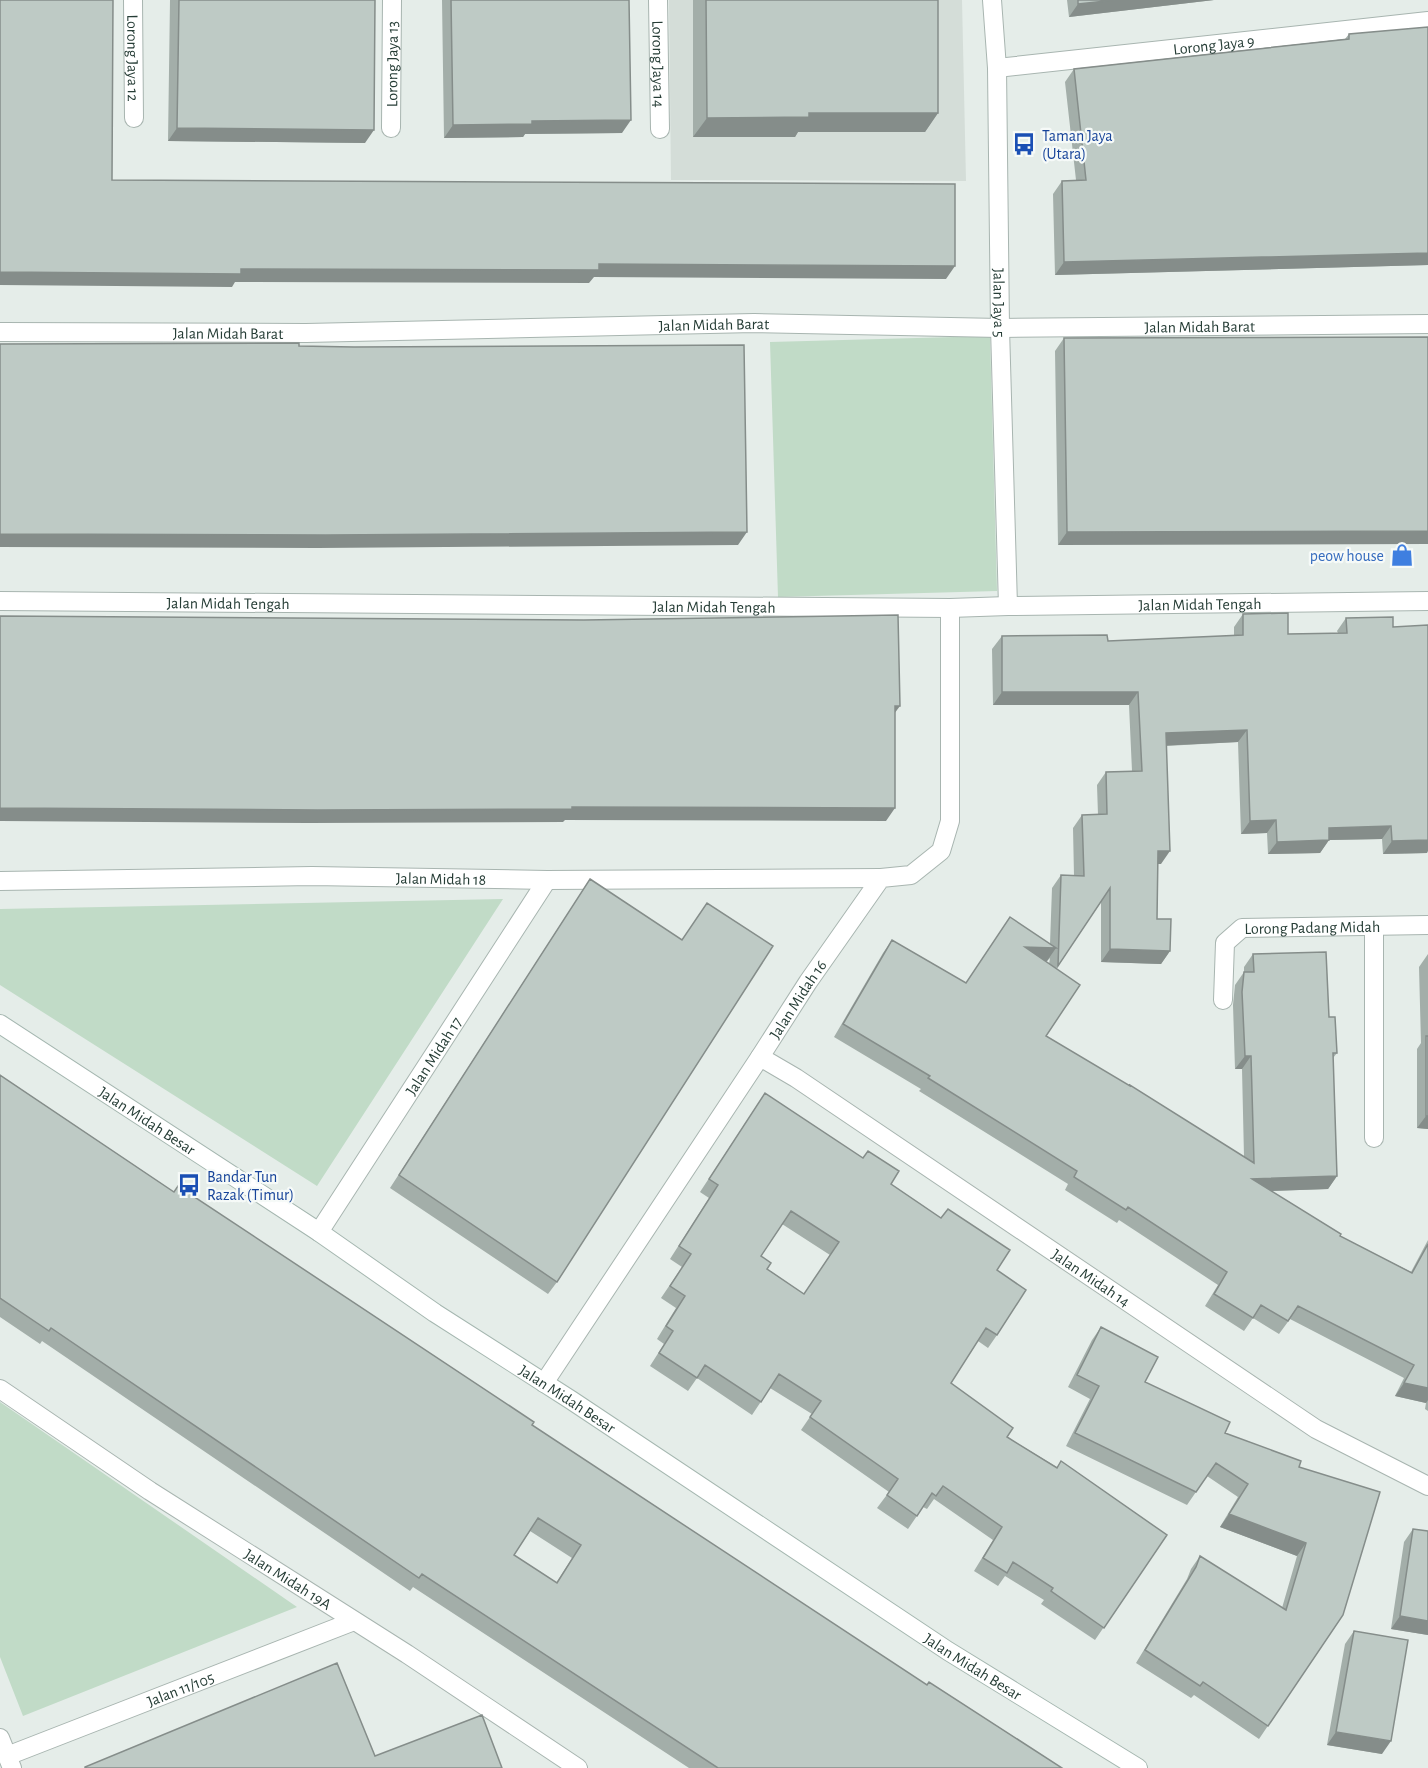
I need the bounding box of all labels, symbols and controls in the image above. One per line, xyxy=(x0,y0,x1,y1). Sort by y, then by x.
street label: Lorong Jaya 12 xyxy=(124,14,141,102)
street label: Lorong Jaya 14 xyxy=(649,20,667,108)
street label: Lorong Jaya 13 xyxy=(384,21,402,107)
street label: Lorong Jaya 9 xyxy=(1172,33,1255,58)
place label: Taman Jaya (Utara) xyxy=(1042,128,1113,162)
bus stop icon: Taman Jaya (Utara) xyxy=(1011,131,1037,157)
street label: Jalan Jaya 5 xyxy=(990,268,1007,338)
street label: Jalan Midah Barat xyxy=(658,316,769,334)
street label: Jalan Midah Barat xyxy=(1144,319,1255,336)
street label: Jalan Midah Barat xyxy=(173,326,283,342)
shop icon: peow house xyxy=(1389,542,1415,568)
place label: peow house xyxy=(1310,548,1384,564)
street label: Jalan Midah Tengah xyxy=(166,595,290,612)
street label: Jalan Midah Tengah xyxy=(1138,596,1262,613)
street label: Jalan Midah Tengah xyxy=(652,599,776,616)
street label: Jalan Midah 18 xyxy=(396,870,486,888)
street label: Lorong Padang Midah xyxy=(1244,919,1380,937)
street label: Jalan Midah 16 xyxy=(767,957,830,1042)
street label: Jalan Midah 17 xyxy=(403,1014,465,1098)
street label: Jalan Midah Besar xyxy=(96,1084,199,1159)
place label: Bandar Tun Razak (Timur) xyxy=(207,1169,294,1203)
bus stop icon: Bandar Tun Razak (Timur) xyxy=(176,1172,202,1198)
street label: Jalan Midah 14 xyxy=(1049,1246,1133,1310)
street label: Jalan Midah Besar xyxy=(516,1362,619,1437)
street label: Jalan Midah 19A xyxy=(241,1546,334,1613)
street label: Jalan Midah Besar xyxy=(921,1631,1025,1704)
street label: Jalan 11/105 xyxy=(145,1669,216,1710)

